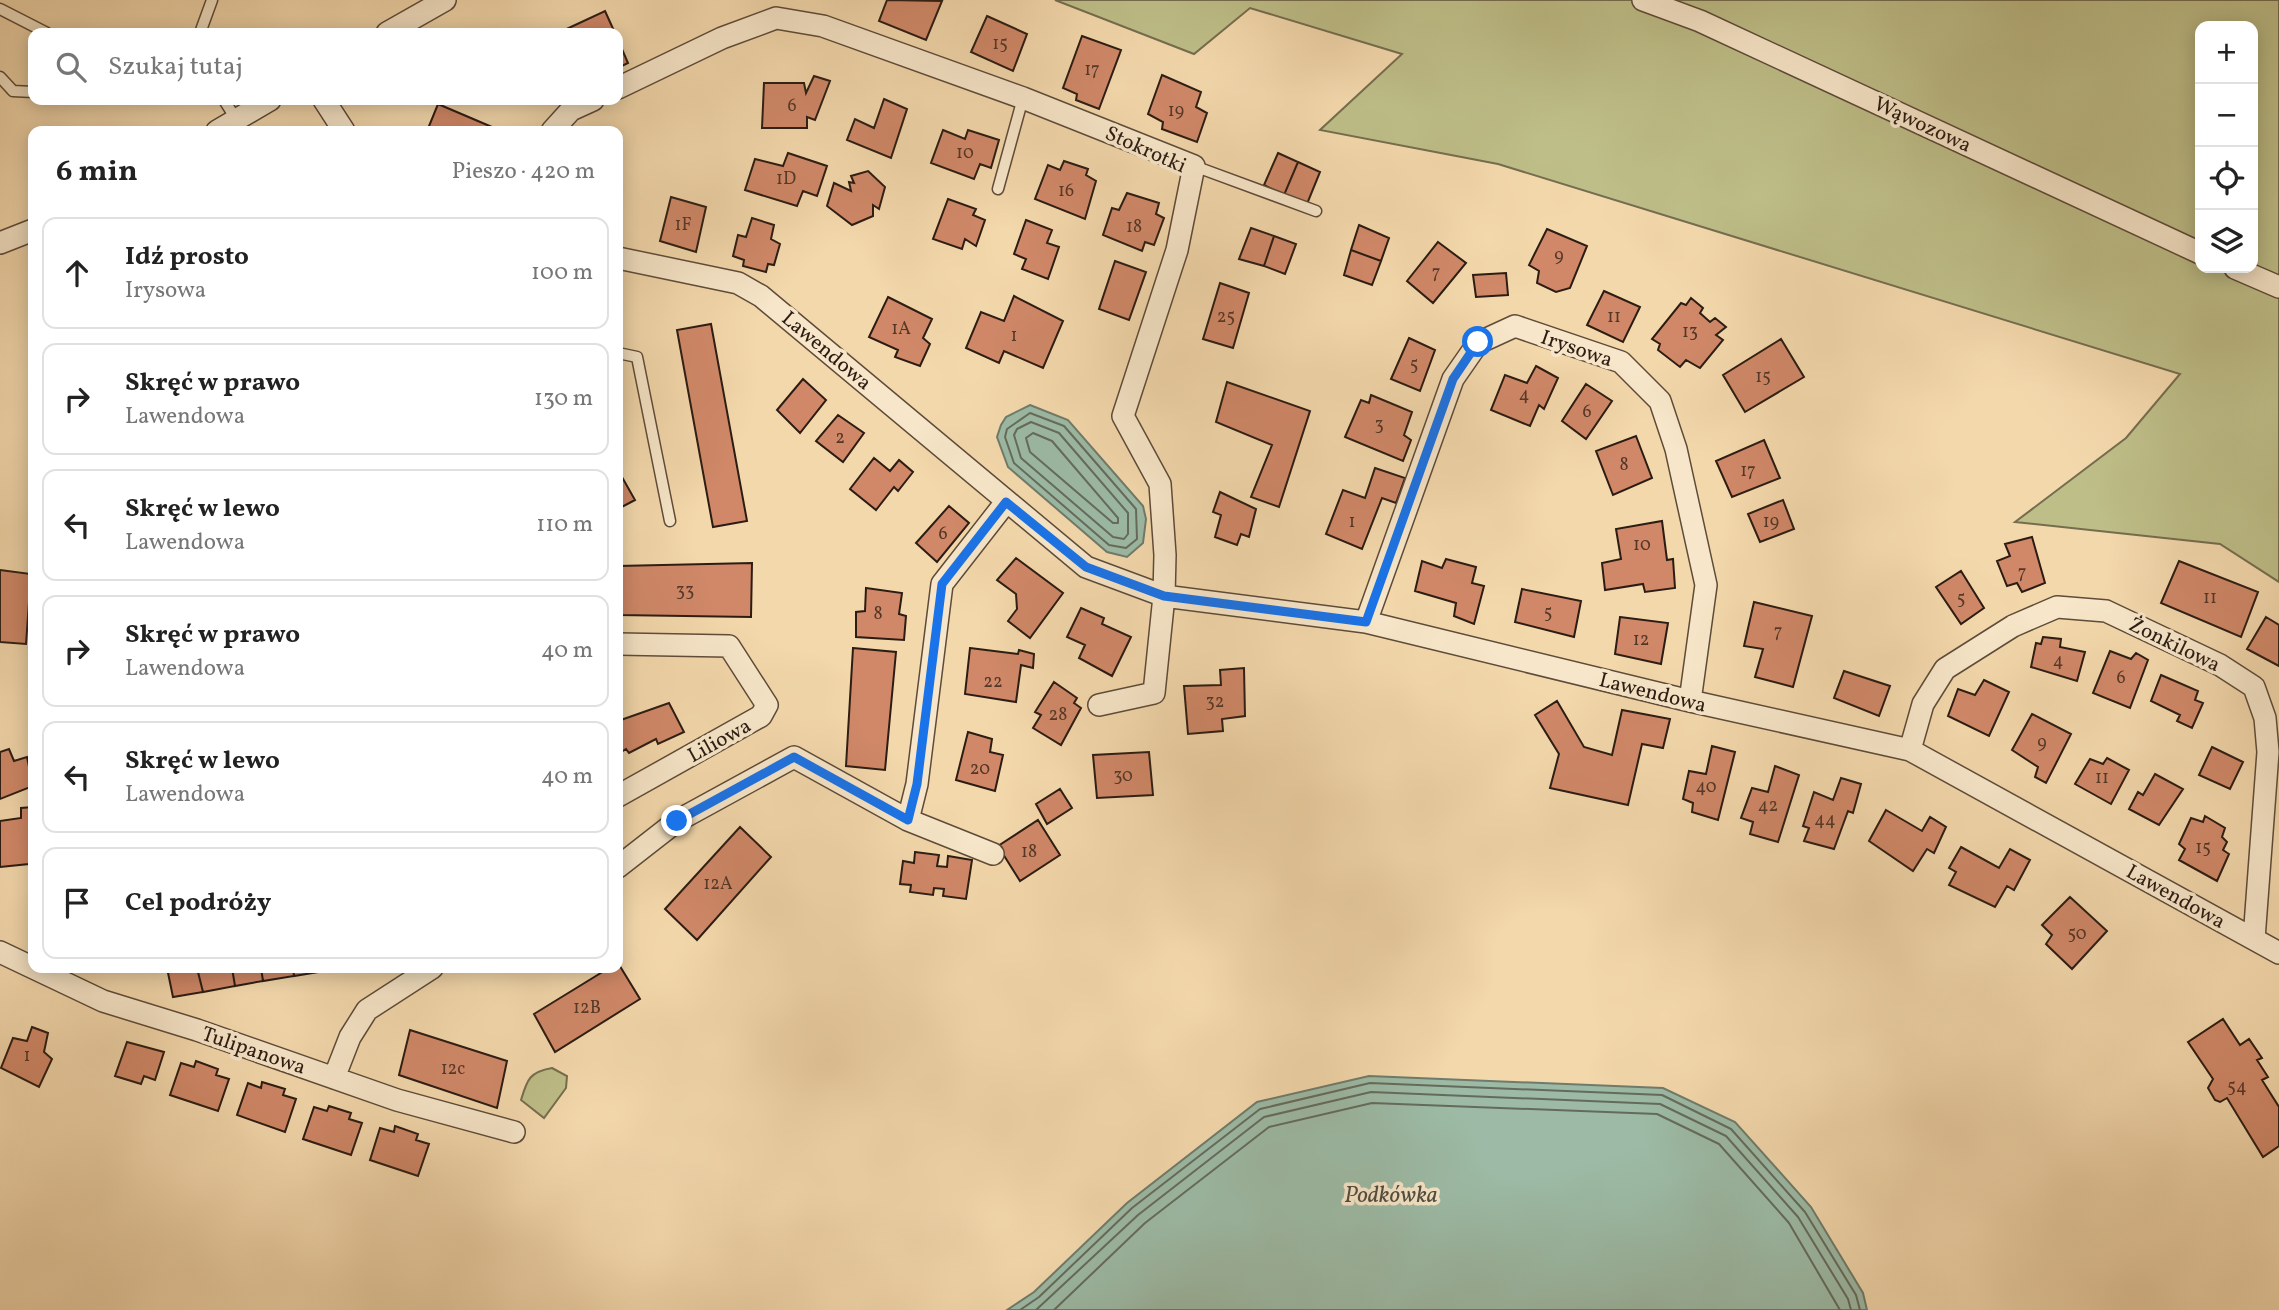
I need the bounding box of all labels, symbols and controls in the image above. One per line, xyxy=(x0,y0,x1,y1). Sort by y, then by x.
map controls xyxy=(2195,21,2258,273)
button: + xyxy=(2195,21,2258,84)
search box xyxy=(28,28,623,105)
house number: 15 xyxy=(992,32,1008,57)
icon: search xyxy=(52,48,90,86)
text: Szukaj tutaj xyxy=(108,49,243,85)
house number: 17 xyxy=(1084,58,1100,83)
button: − xyxy=(2195,84,2258,147)
street label: Wąwozowa xyxy=(1869,90,1976,161)
house number: 6 xyxy=(787,94,797,119)
house number: 19 xyxy=(1168,99,1184,124)
street label: Stokrotki xyxy=(1100,120,1191,181)
house number: 10 xyxy=(956,141,974,166)
button: locate xyxy=(2195,147,2258,210)
text: 6 min xyxy=(56,151,138,193)
text: Pieszo · 420 m xyxy=(452,156,595,188)
house number: 1D xyxy=(776,167,796,192)
house number: 16 xyxy=(1058,179,1074,204)
button: layers xyxy=(2195,210,2258,273)
house number: 1F xyxy=(674,213,692,238)
house number: 18 xyxy=(1126,215,1142,240)
text: Idź prosto xyxy=(125,239,249,275)
house number: 9 xyxy=(1554,244,1564,269)
icon: ahead xyxy=(58,254,96,292)
text: 100 m xyxy=(531,257,593,289)
house number: 7 xyxy=(1432,261,1440,286)
text: Irysowa xyxy=(125,275,206,307)
street label: Lawendowa xyxy=(775,305,877,397)
house number: 25 xyxy=(1217,305,1235,330)
house number: 11 xyxy=(1607,305,1621,330)
house number: 1A xyxy=(891,317,911,342)
house number: 13 xyxy=(1682,320,1698,345)
house number: 1 xyxy=(1011,324,1017,349)
street label: Irysowa xyxy=(1537,324,1616,375)
route start xyxy=(1462,326,1493,357)
house number: 5 xyxy=(1410,353,1418,378)
text: Skręć w prawo xyxy=(125,365,300,401)
house number: 15 xyxy=(1755,365,1771,390)
icon: right xyxy=(58,380,96,418)
text: 130 m xyxy=(534,383,593,415)
house number: 4 xyxy=(1519,383,1529,408)
house number: 6 xyxy=(1582,400,1592,425)
text: Lawendowa xyxy=(125,401,245,433)
house number: 3 xyxy=(1374,413,1384,438)
house number: 2 xyxy=(835,426,845,451)
house number: 8 xyxy=(1619,453,1629,478)
house number: 17 xyxy=(1740,459,1756,484)
text: Skręć w lewo xyxy=(125,491,280,527)
icon: left xyxy=(58,506,96,544)
text: 110 m xyxy=(536,509,593,541)
house number: 1 xyxy=(1349,510,1355,535)
house number: 19 xyxy=(1763,510,1779,535)
house number: 6 xyxy=(938,522,948,547)
text: Lawendowa xyxy=(125,527,245,559)
house number: 10 xyxy=(1633,533,1651,558)
house number: 7 xyxy=(2018,561,2026,586)
house number: 33 xyxy=(676,579,694,604)
house number: 11 xyxy=(2203,586,2217,611)
house number: 5 xyxy=(1957,587,1965,612)
house number: 5 xyxy=(1544,601,1552,626)
house number: 8 xyxy=(873,602,883,627)
street label: Żonkilowa xyxy=(2124,611,2225,680)
text: Skręć w prawo xyxy=(125,617,300,653)
house number: 7 xyxy=(1774,620,1782,645)
house number: 12 xyxy=(1633,628,1649,653)
icon: right xyxy=(58,632,96,670)
text: 40 m xyxy=(541,635,593,667)
house number: 4 xyxy=(2053,649,2063,674)
text: Lawendowa xyxy=(125,653,245,685)
street label: Lawendowa xyxy=(1596,666,1709,721)
house number: 6 xyxy=(2116,666,2126,691)
house number: 22 xyxy=(983,670,1003,695)
house number: 32 xyxy=(1206,690,1224,715)
house number: 28 xyxy=(1049,703,1067,728)
street label: Liliowa xyxy=(683,712,757,771)
house number: 9 xyxy=(2037,731,2047,756)
text: Skręć w lewo xyxy=(125,743,280,779)
house number: 20 xyxy=(970,757,990,782)
icon: left xyxy=(58,758,96,796)
text: 40 m xyxy=(541,761,593,793)
house number: 30 xyxy=(1113,764,1133,789)
house number: 11 xyxy=(2095,766,2109,791)
house number: 40 xyxy=(1695,775,1717,800)
text: Lawendowa xyxy=(125,779,245,811)
house number: 42 xyxy=(1758,794,1778,819)
route end xyxy=(661,805,692,836)
house number: 44 xyxy=(1814,808,1836,833)
house number: 15 xyxy=(2195,836,2211,861)
house number: 18 xyxy=(1021,840,1037,865)
street label: Lawendowa xyxy=(2120,858,2230,937)
house number: 12A xyxy=(703,872,733,897)
icon: arrive xyxy=(58,884,96,922)
text: Cel podróży xyxy=(125,885,271,921)
house number: 50 xyxy=(2067,922,2087,947)
house number: 12B xyxy=(573,996,601,1021)
street label: Tulipanowa xyxy=(198,1020,309,1083)
house number: 1 xyxy=(24,1044,30,1069)
house number: 12c xyxy=(441,1057,465,1082)
house number: 54 xyxy=(2227,1075,2247,1100)
water label: Podkówka xyxy=(1344,1180,1438,1212)

